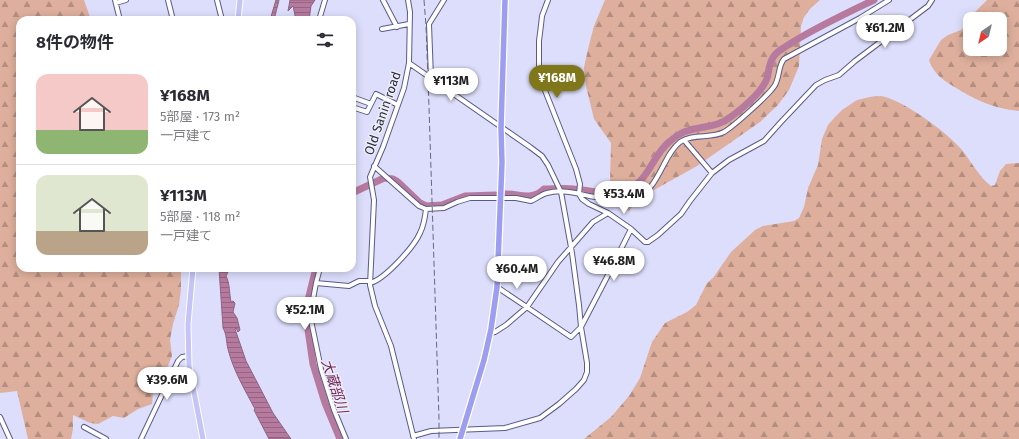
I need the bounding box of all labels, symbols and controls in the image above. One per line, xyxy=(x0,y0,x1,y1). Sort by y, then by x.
north arrow xyxy=(963,12,1007,56)
map controls xyxy=(963,12,1007,56)
pin: ¥61.2M xyxy=(852,15,918,49)
text: ¥61.2M xyxy=(865,20,905,35)
icon: filters xyxy=(314,29,336,51)
text: 8件の物件 xyxy=(36,32,114,53)
pin: ¥168M xyxy=(529,65,585,99)
pin: ¥113M xyxy=(423,68,479,102)
street label: Old Sanin road xyxy=(361,69,404,157)
text: ¥168M xyxy=(538,70,576,85)
text: ¥113M xyxy=(433,73,469,88)
text: ¥168M xyxy=(160,85,210,106)
icon: home xyxy=(68,90,116,138)
text: 5部屋 · 173 m² xyxy=(160,109,240,124)
text: 一戸建て xyxy=(160,128,212,143)
pin: ¥53.4M xyxy=(591,181,657,215)
text: ¥113M xyxy=(160,185,207,206)
text: ¥53.4M xyxy=(603,186,645,201)
icon: home xyxy=(68,191,116,239)
text: 5部屋 · 118 m² xyxy=(160,209,240,224)
text: 一戸建て xyxy=(160,228,212,243)
pin: ¥46.8M xyxy=(581,248,647,282)
text: ¥46.8M xyxy=(593,253,635,268)
pin: ¥60.4M xyxy=(484,256,550,290)
text: ¥60.4M xyxy=(496,261,538,276)
pin: ¥52.1M xyxy=(272,297,338,331)
text: ¥52.1M xyxy=(286,302,324,317)
water label: 大蔵部川 xyxy=(318,357,352,417)
pin: ¥39.6M xyxy=(134,367,200,401)
text: ¥39.6M xyxy=(146,372,188,387)

